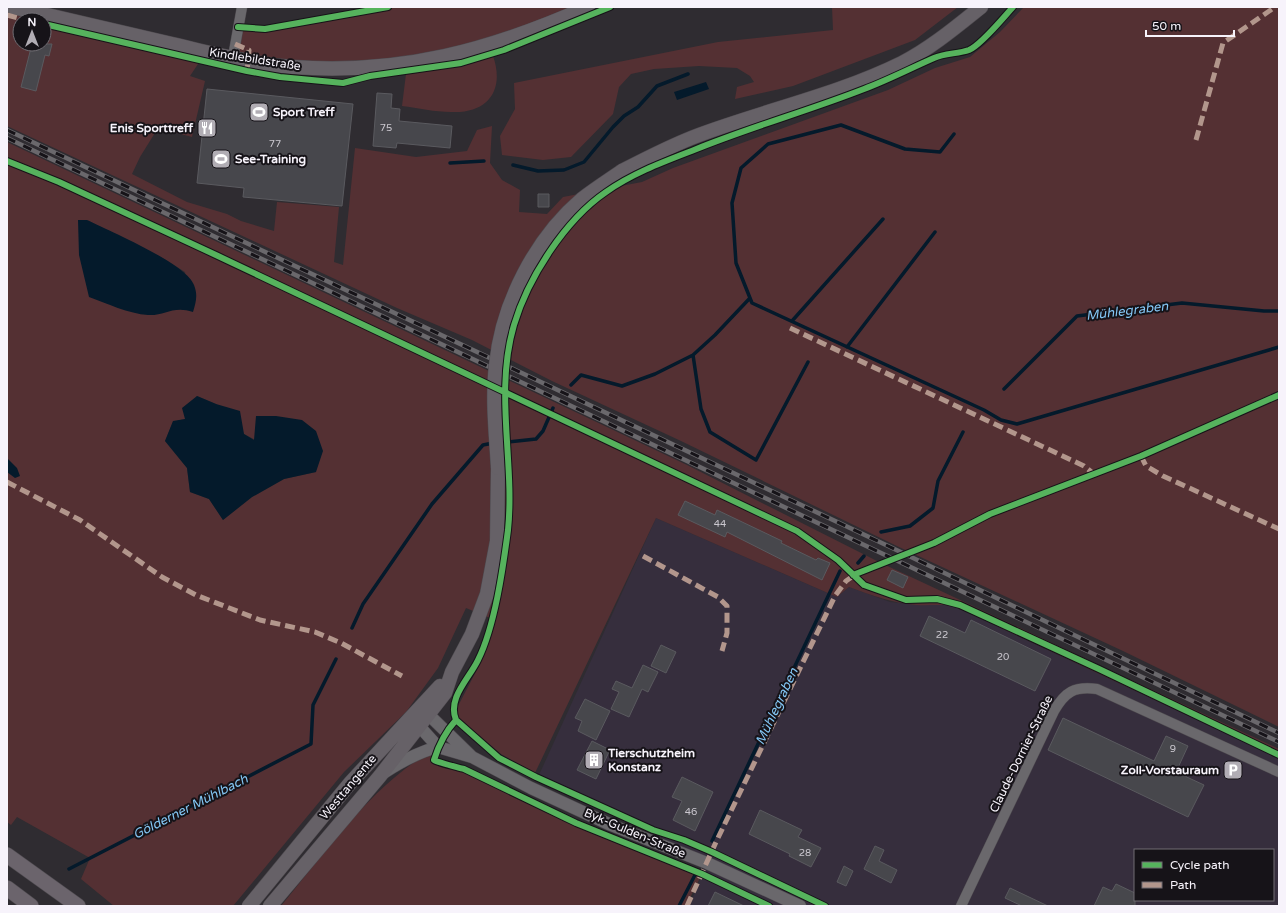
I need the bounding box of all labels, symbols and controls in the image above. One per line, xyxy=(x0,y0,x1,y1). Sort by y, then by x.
north arrow xyxy=(12,12,52,52)
scale bar xyxy=(1146,12,1234,38)
text: N xyxy=(28,16,36,29)
text: 50 m xyxy=(1152,19,1181,33)
street label: Kindlebildstraße xyxy=(208,45,302,73)
sports icon: Sport Treff xyxy=(248,101,270,123)
place label: Sport Treff xyxy=(273,105,335,120)
restaurant icon: Enis Sporttreff xyxy=(196,117,218,139)
place label: Enis Sporttreff xyxy=(110,121,194,136)
house number: 75 xyxy=(380,122,392,134)
house number: 77 xyxy=(269,138,281,150)
sports icon: See-Training xyxy=(210,148,232,170)
place label: See-Training xyxy=(235,152,306,167)
water label: Mühlegraben xyxy=(1085,298,1170,324)
house number: 44 xyxy=(714,518,726,530)
house number: 22 xyxy=(936,629,948,641)
house number: 20 xyxy=(997,651,1009,663)
water label: Mühlegraben xyxy=(752,665,802,747)
street label: Claude-Dornier-Straße xyxy=(986,693,1056,815)
house number: 9 xyxy=(1170,743,1176,755)
place label: Tierschutzheim Konstanz xyxy=(607,746,695,774)
building icon: Tierschutzheim Konstanz xyxy=(583,749,605,771)
street label: Westtangente xyxy=(317,752,379,822)
parking icon: Zoll-Vorstauraum xyxy=(1222,759,1244,781)
place label: Zoll-Vorstauraum xyxy=(1121,763,1219,777)
water label: Gölderner Mühlbach xyxy=(130,770,252,843)
street label: Byk-Gulden-Straße xyxy=(582,805,688,861)
house number: 46 xyxy=(685,806,697,818)
house number: 28 xyxy=(799,847,811,859)
legend xyxy=(1134,849,1274,901)
text: Cycle path xyxy=(1170,858,1229,872)
text: Path xyxy=(1170,878,1196,892)

